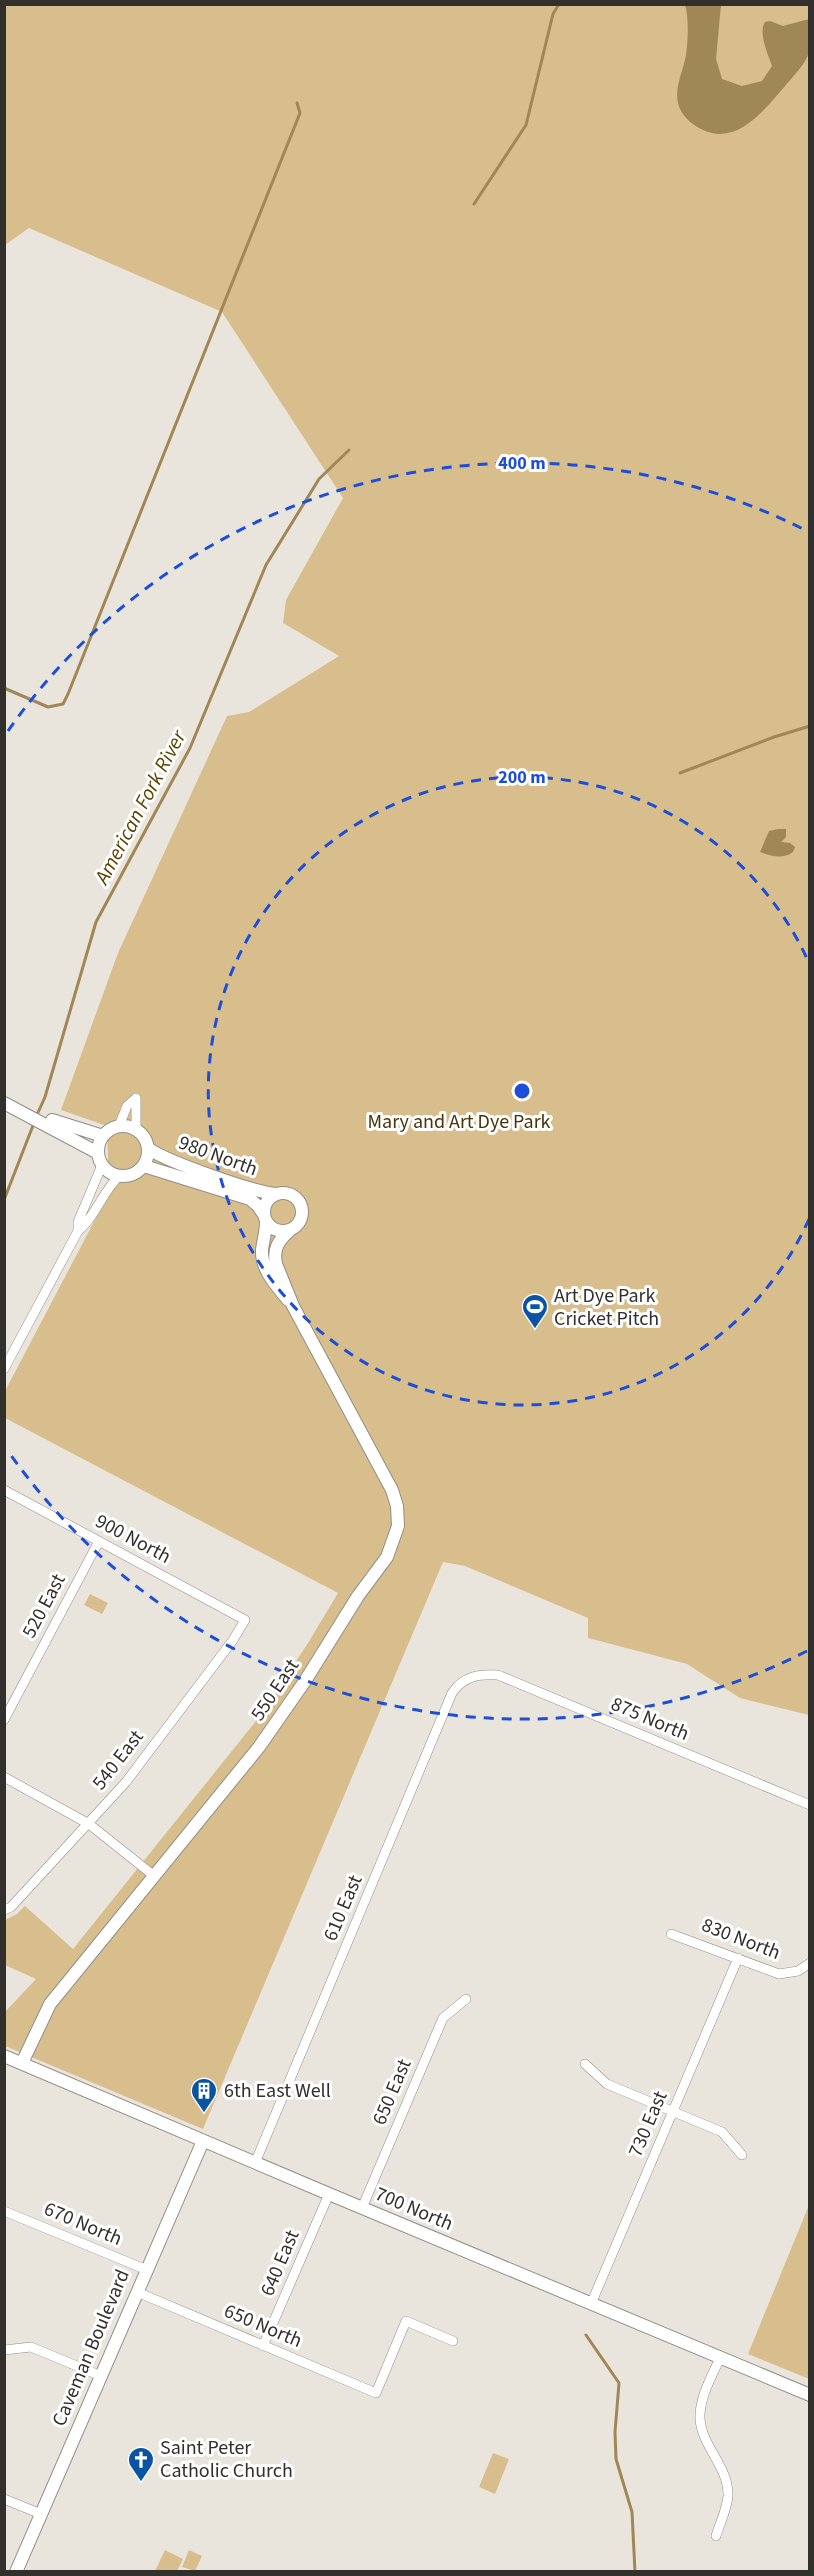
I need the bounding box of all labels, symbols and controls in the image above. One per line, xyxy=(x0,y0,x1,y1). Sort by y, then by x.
text: 400 m xyxy=(498,451,546,476)
water label: American Fork River xyxy=(86,724,194,891)
text: 200 m xyxy=(498,765,546,790)
centre of rings xyxy=(512,1081,532,1101)
park label: Mary and Art Dye Park xyxy=(368,1108,551,1136)
street label: 980 North xyxy=(175,1129,261,1183)
place label: Art Dye Park Cricket Pitch xyxy=(554,1282,659,1333)
sports icon: Art Dye Park Cricket Pitch xyxy=(520,1292,550,1330)
street label: 900 North xyxy=(90,1507,176,1571)
street label: 520 East xyxy=(15,1569,73,1643)
street label: 550 East xyxy=(244,1653,306,1727)
street label: 875 North xyxy=(607,1690,693,1748)
street label: 540 East xyxy=(86,1724,150,1796)
street label: 610 East xyxy=(317,1870,369,1945)
street label: 830 North xyxy=(698,1911,784,1967)
street label: 650 East xyxy=(366,2054,418,2129)
building icon: 6th East Well xyxy=(189,2076,219,2114)
place label: 6th East Well xyxy=(224,2077,331,2105)
street label: 730 East xyxy=(622,2086,674,2161)
street label: 700 North xyxy=(371,2180,457,2238)
street label: 670 North xyxy=(40,2195,126,2253)
street label: 640 East xyxy=(254,2225,306,2300)
street label: Caveman Boulevard xyxy=(45,2265,137,2431)
street label: 650 North xyxy=(220,2297,306,2355)
place label: Saint Peter Catholic Church xyxy=(160,2434,293,2485)
church icon: Saint Peter Catholic Church xyxy=(126,2445,156,2483)

